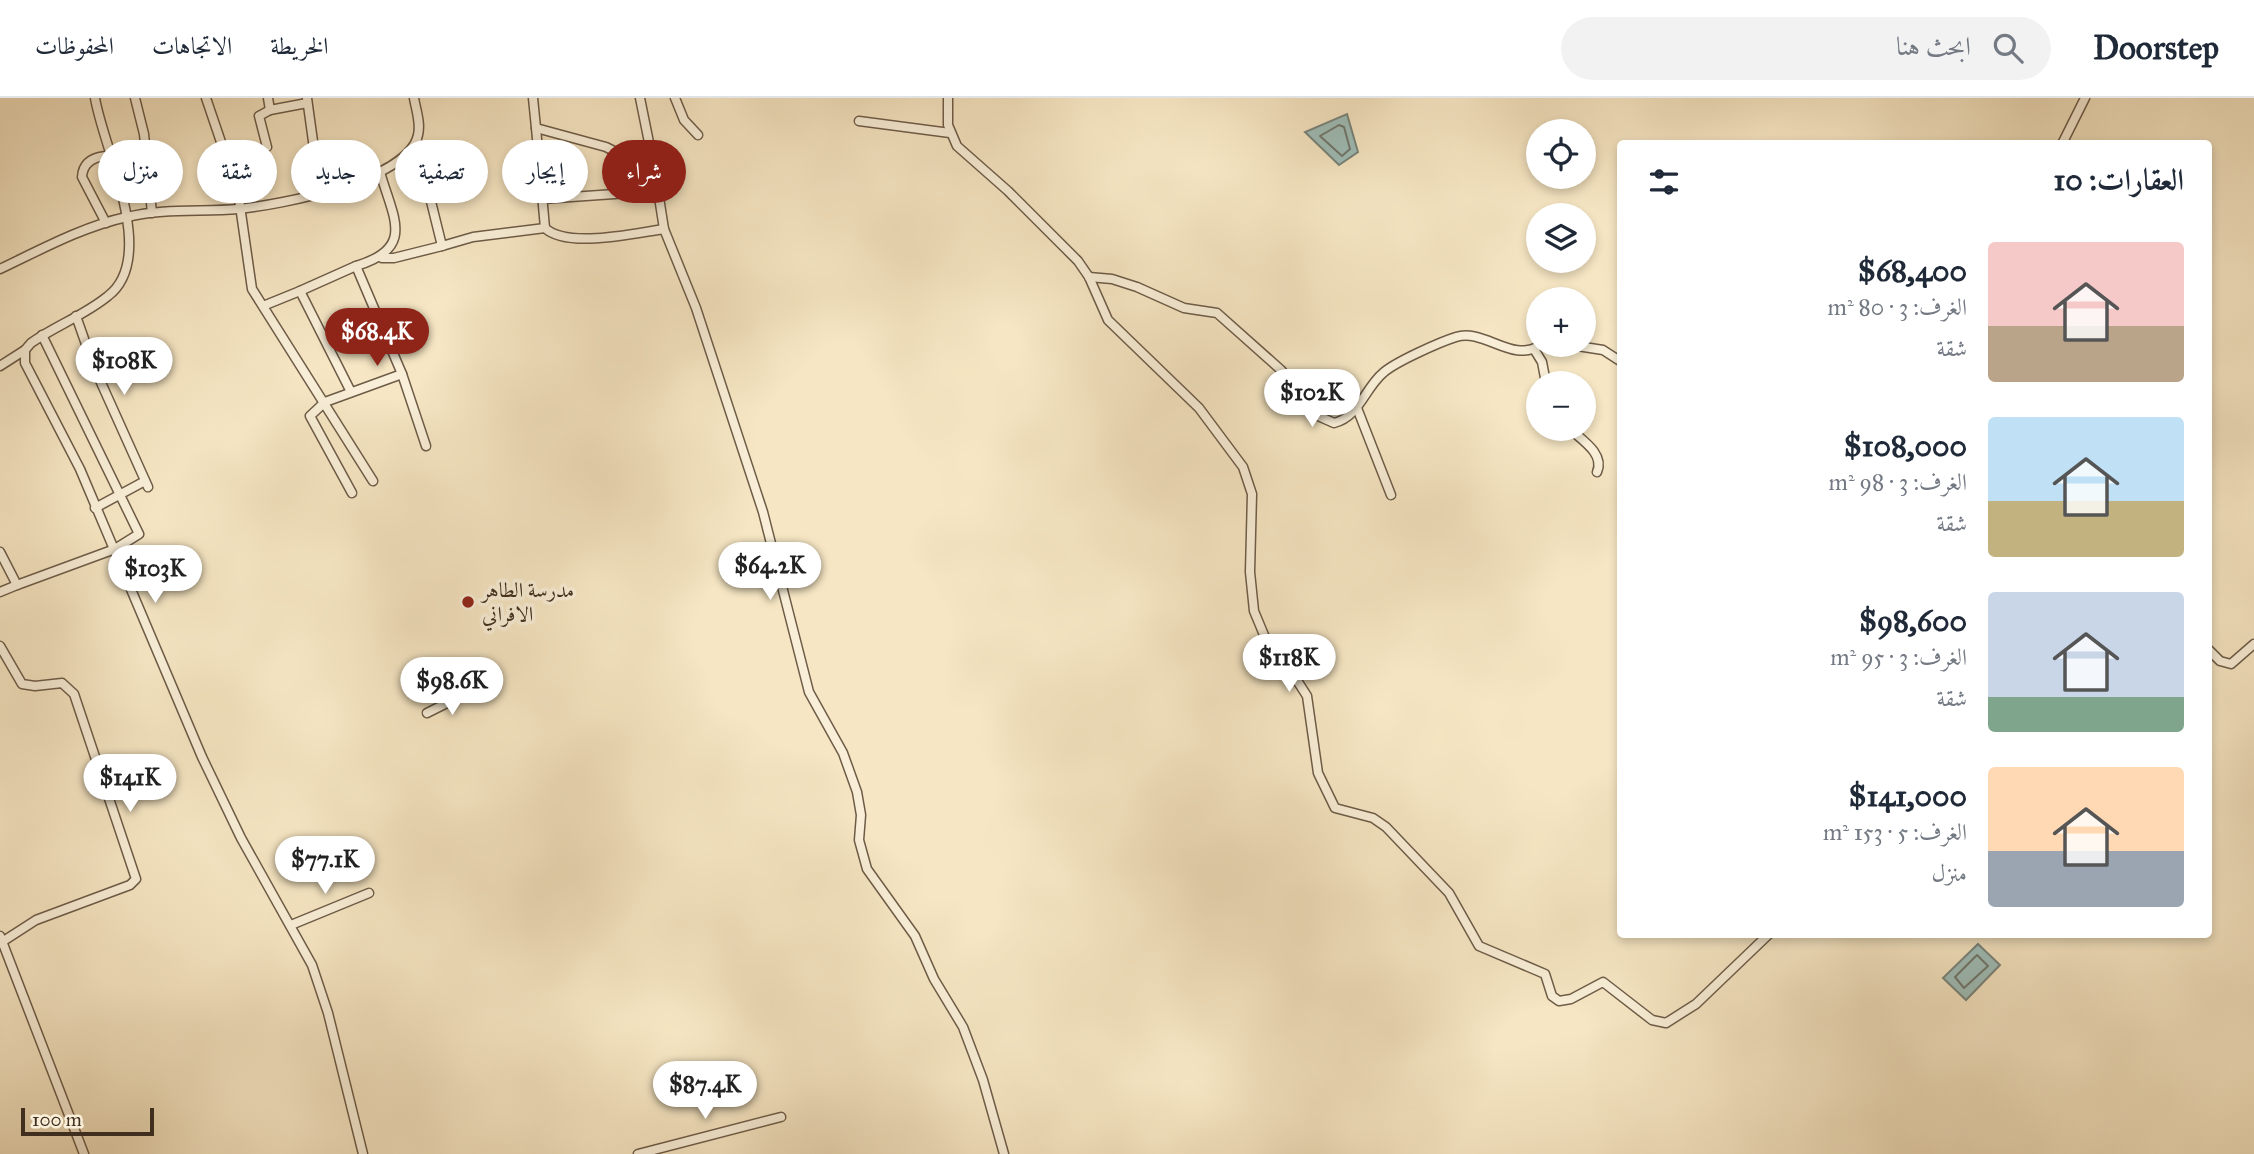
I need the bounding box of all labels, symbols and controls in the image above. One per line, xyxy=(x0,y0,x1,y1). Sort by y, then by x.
search box xyxy=(1561,17,2051,80)
text: Doorstep xyxy=(2093,28,2219,68)
icon: search xyxy=(1989,29,2027,67)
text: ابحث هنا xyxy=(1896,30,1971,62)
text: المحفوظات xyxy=(35,31,114,61)
text: الاتجاهات xyxy=(152,31,232,61)
text: الخريطة xyxy=(270,31,329,61)
map controls xyxy=(1526,119,1596,441)
button: locate xyxy=(1526,119,1596,189)
chip: منزل xyxy=(98,140,183,203)
chip: شقة xyxy=(197,140,277,203)
chip: جديد xyxy=(291,140,381,203)
chip: تصفية xyxy=(395,140,488,203)
chip: إيجار xyxy=(502,140,588,203)
chip: شراء xyxy=(602,140,686,203)
text: العقارات: 10 xyxy=(2054,162,2184,198)
icon: filters xyxy=(1645,163,1683,201)
button: layers xyxy=(1526,203,1596,273)
text: $68,400 xyxy=(1858,253,1967,289)
icon: home xyxy=(2044,270,2128,354)
button: + xyxy=(1526,287,1596,357)
text: الغرف: 3 · 80 m² xyxy=(1828,293,1967,321)
pin: $68.4K xyxy=(320,308,434,368)
text: $68.4K xyxy=(341,317,413,345)
text: شقة xyxy=(1937,334,1967,362)
pin: $108K xyxy=(75,338,173,397)
text: $108K xyxy=(92,346,156,374)
pin: $102K xyxy=(1263,370,1361,429)
button: − xyxy=(1526,371,1596,441)
text: $102K xyxy=(1280,378,1344,406)
text: $108,000 xyxy=(1844,428,1967,464)
icon: home xyxy=(2044,445,2128,529)
text: الغرف: 3 · 98 m² xyxy=(1829,468,1967,496)
text: شقة xyxy=(1937,509,1967,537)
pin: $64.2K xyxy=(713,542,827,602)
pin: $103K xyxy=(106,546,204,605)
text: $64.2K xyxy=(734,551,806,579)
text: $103K xyxy=(124,554,186,582)
place label: مدرسة الطاهر الافراني xyxy=(480,577,574,631)
marker: مدرسة الطاهر الافراني xyxy=(460,594,476,610)
text: $98,600 xyxy=(1859,603,1967,639)
icon: home xyxy=(2044,620,2128,704)
pin: $118K xyxy=(1240,634,1338,694)
text: $118K xyxy=(1259,643,1319,671)
text: الغرف: 3 · 95 m² xyxy=(1830,643,1967,671)
pin: $98.6K xyxy=(395,658,509,717)
text: $98.6K xyxy=(416,666,488,694)
text: شقة xyxy=(1937,684,1967,712)
pin: $141K xyxy=(81,754,179,814)
text: $141K xyxy=(99,763,161,791)
text: $141,000 xyxy=(1848,778,1967,814)
icon: home xyxy=(2044,795,2128,879)
text: الغرف: 5 · 153 m² xyxy=(1823,818,1967,846)
pin: $77.1K xyxy=(268,836,382,896)
text: $77.1K xyxy=(291,845,359,873)
text: منزل xyxy=(1932,859,1967,887)
pin: $87.4K xyxy=(648,1062,762,1121)
text: $87.4K xyxy=(669,1070,741,1098)
scale bar xyxy=(21,1105,154,1137)
text: 100 m xyxy=(32,1108,82,1131)

